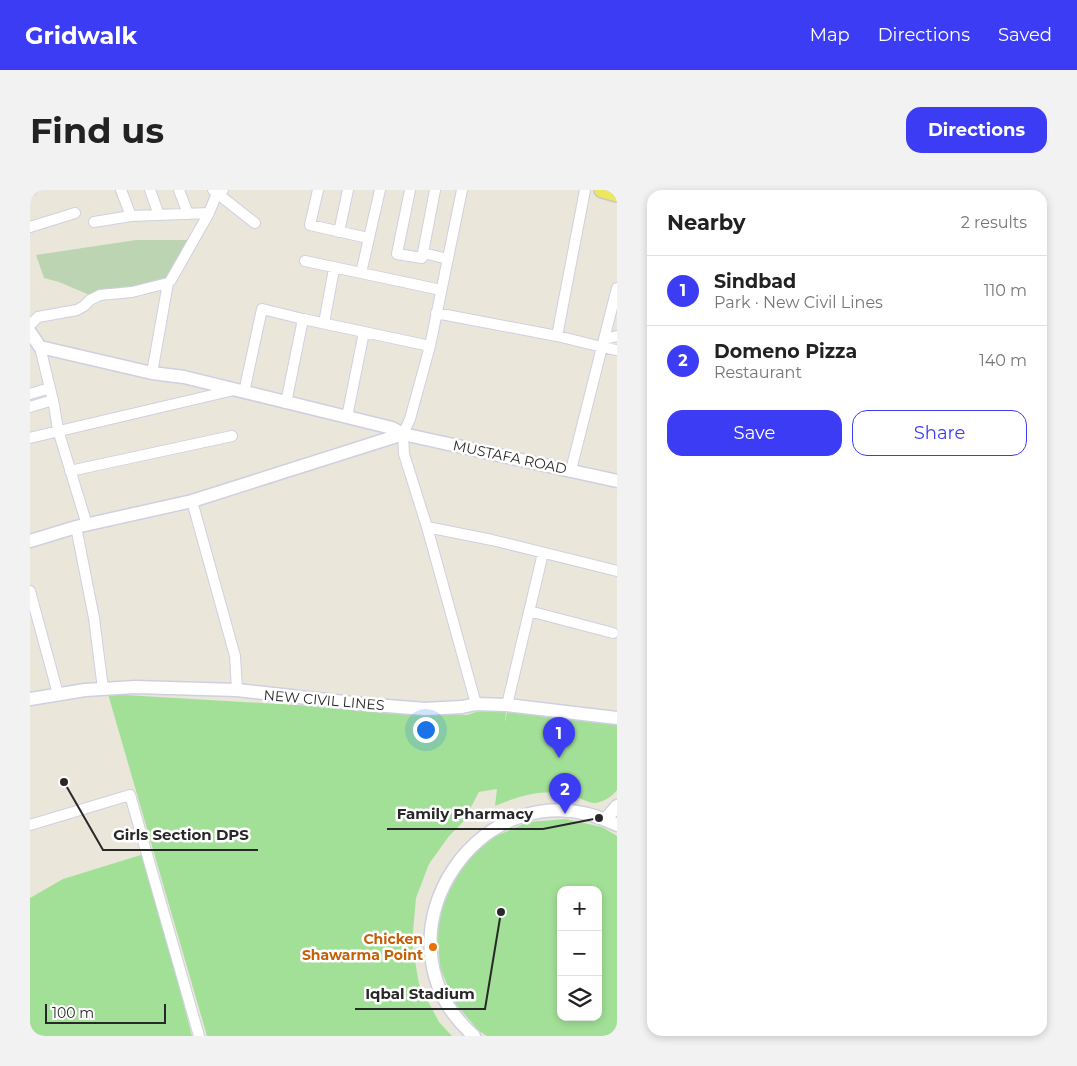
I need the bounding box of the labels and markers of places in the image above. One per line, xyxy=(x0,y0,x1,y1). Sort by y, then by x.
pin: 1 xyxy=(543,717,575,758)
pin: 2 xyxy=(549,773,581,814)
callout: Family Pharmacy xyxy=(387,799,543,829)
callout: Girls Section DPS xyxy=(103,820,258,850)
place label: Chicken Shawarma Point xyxy=(302,930,423,964)
marker: Chicken Shawarma Point xyxy=(427,941,439,953)
callout: Iqbal Stadium xyxy=(355,979,485,1009)

